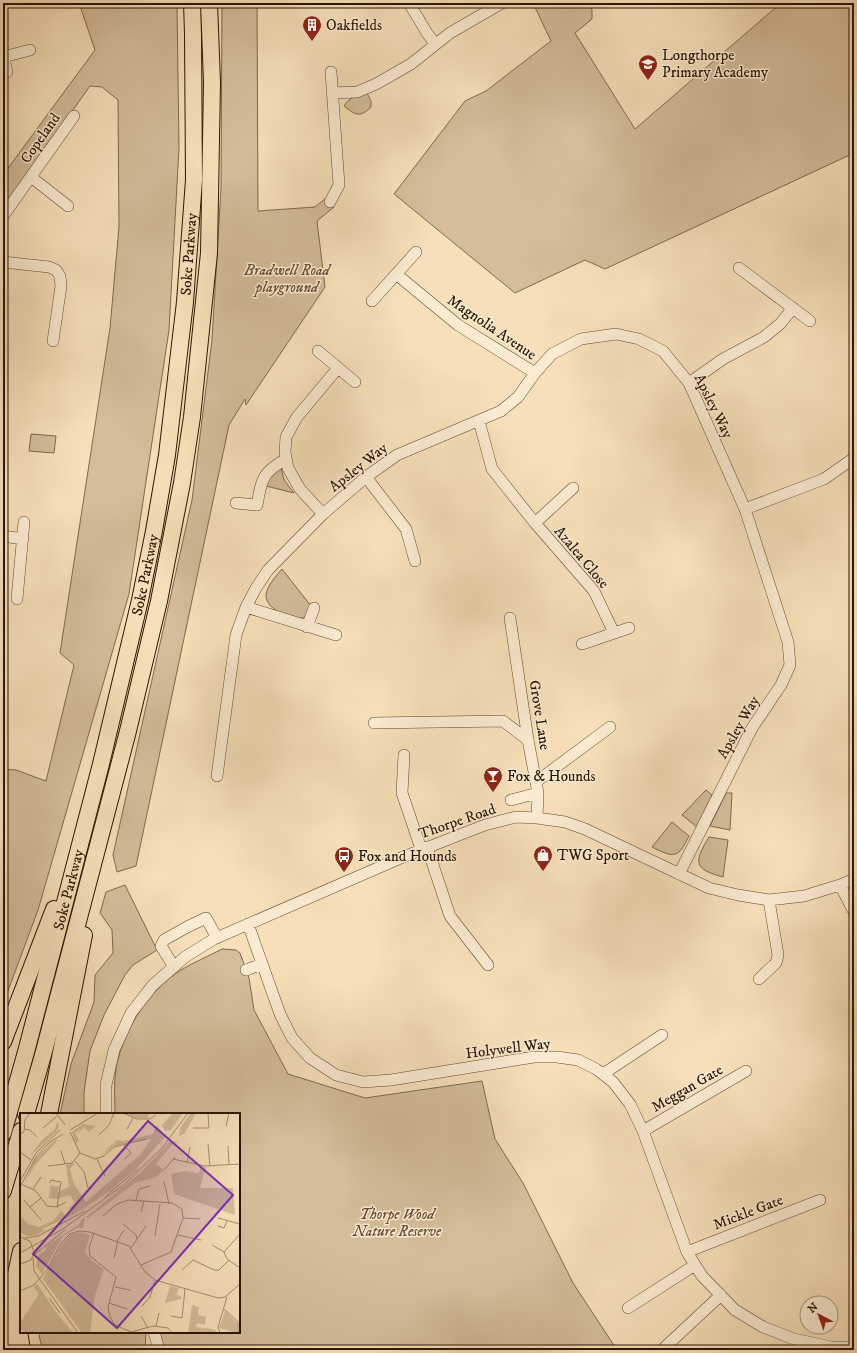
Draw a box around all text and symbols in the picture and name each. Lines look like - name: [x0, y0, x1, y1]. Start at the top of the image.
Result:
- building icon: Oakfields: [301, 14, 323, 42]
- place label: Oakfields: [326, 16, 382, 35]
- place label: Longthorpe Primary Academy: [662, 46, 769, 82]
- school or university icon: Longthorpe Primary Academy: [637, 53, 659, 81]
- street label: Copeland: [16, 109, 65, 167]
- street label: Soke Parkway: [177, 211, 202, 296]
- park label: Bradwell Road playground: [243, 261, 333, 297]
- street label: Magnolia Avenue: [443, 291, 540, 364]
- street label: Apsley Way: [690, 371, 738, 442]
- street label: Apsley Way: [325, 438, 392, 496]
- street label: Azalea Close: [550, 522, 613, 592]
- street label: Soke Parkway: [128, 532, 163, 618]
- street label: Grove Lane: [525, 679, 554, 751]
- street label: Apsley Way: [713, 692, 764, 762]
- bar icon: Fox & Hounds: [482, 765, 504, 793]
- place label: Fox & Hounds: [507, 767, 596, 786]
- street label: Thorpe Road: [416, 799, 499, 843]
- shop icon: TWG Sport: [532, 844, 554, 872]
- bus stop icon: Fox and Hounds: [333, 845, 355, 873]
- street label: Soke Parkway: [49, 846, 89, 932]
- place label: TWG Sport: [557, 846, 629, 865]
- place label: Fox and Hounds: [358, 847, 457, 866]
- street label: Holywell Way: [465, 1034, 552, 1063]
- street label: Meggan Gate: [648, 1060, 726, 1117]
- inset map: [20, 1113, 240, 1333]
- street label: Mickle Gate: [711, 1190, 786, 1234]
- park label: Thorpe Wood Nature Reserve: [352, 1205, 442, 1241]
- north arrow: [799, 1295, 839, 1335]
- text: N: [805, 1300, 821, 1316]

